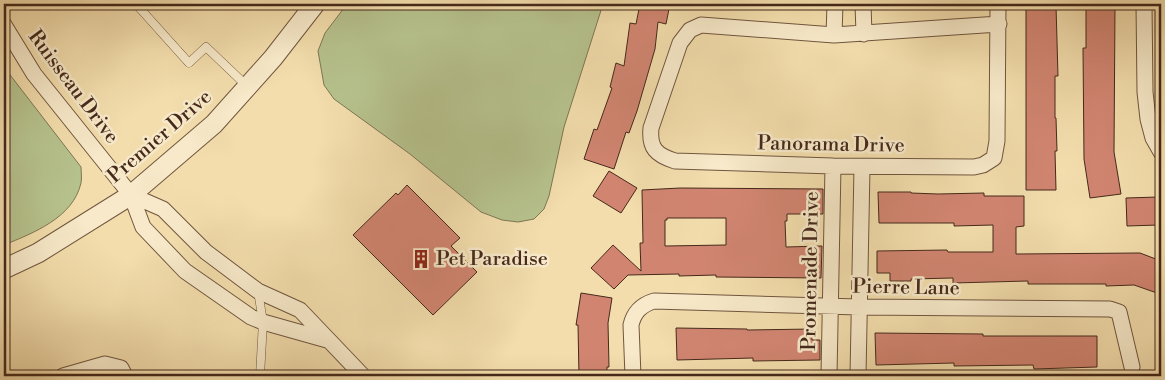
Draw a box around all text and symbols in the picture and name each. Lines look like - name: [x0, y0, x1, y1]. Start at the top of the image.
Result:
- street label: Ruisseau Drive: [22, 25, 124, 149]
- street label: Premier Drive: [103, 85, 217, 189]
- street label: Panorama Drive: [757, 131, 905, 159]
- street label: Promenade Drive: [797, 191, 825, 351]
- place label: Pet Paradise: [436, 247, 548, 272]
- building icon: Pet Paradise: [410, 248, 432, 270]
- street label: Pierre Lane: [852, 275, 960, 301]

